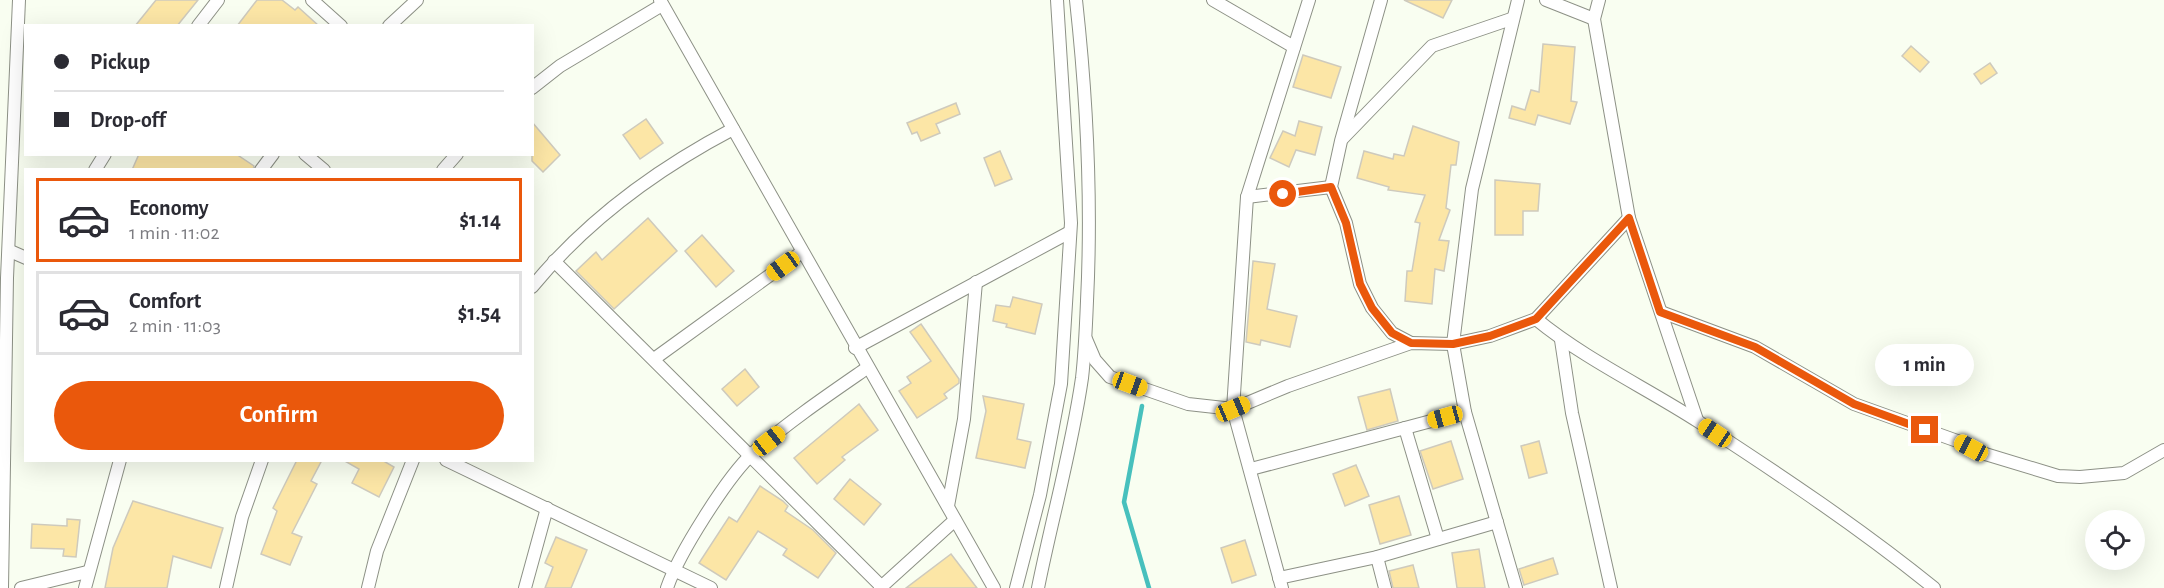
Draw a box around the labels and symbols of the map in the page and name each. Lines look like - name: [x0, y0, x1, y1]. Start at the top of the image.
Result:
- route start: [1269, 180, 1296, 207]
- car: [763, 248, 803, 284]
- callout: 1 min: [1876, 343, 1974, 385]
- car: [1110, 369, 1150, 399]
- car: [1213, 394, 1253, 424]
- car: [1425, 404, 1465, 430]
- car: [1695, 415, 1735, 451]
- route end: [1911, 416, 1938, 443]
- car: [749, 423, 789, 459]
- car: [1951, 432, 1991, 464]

